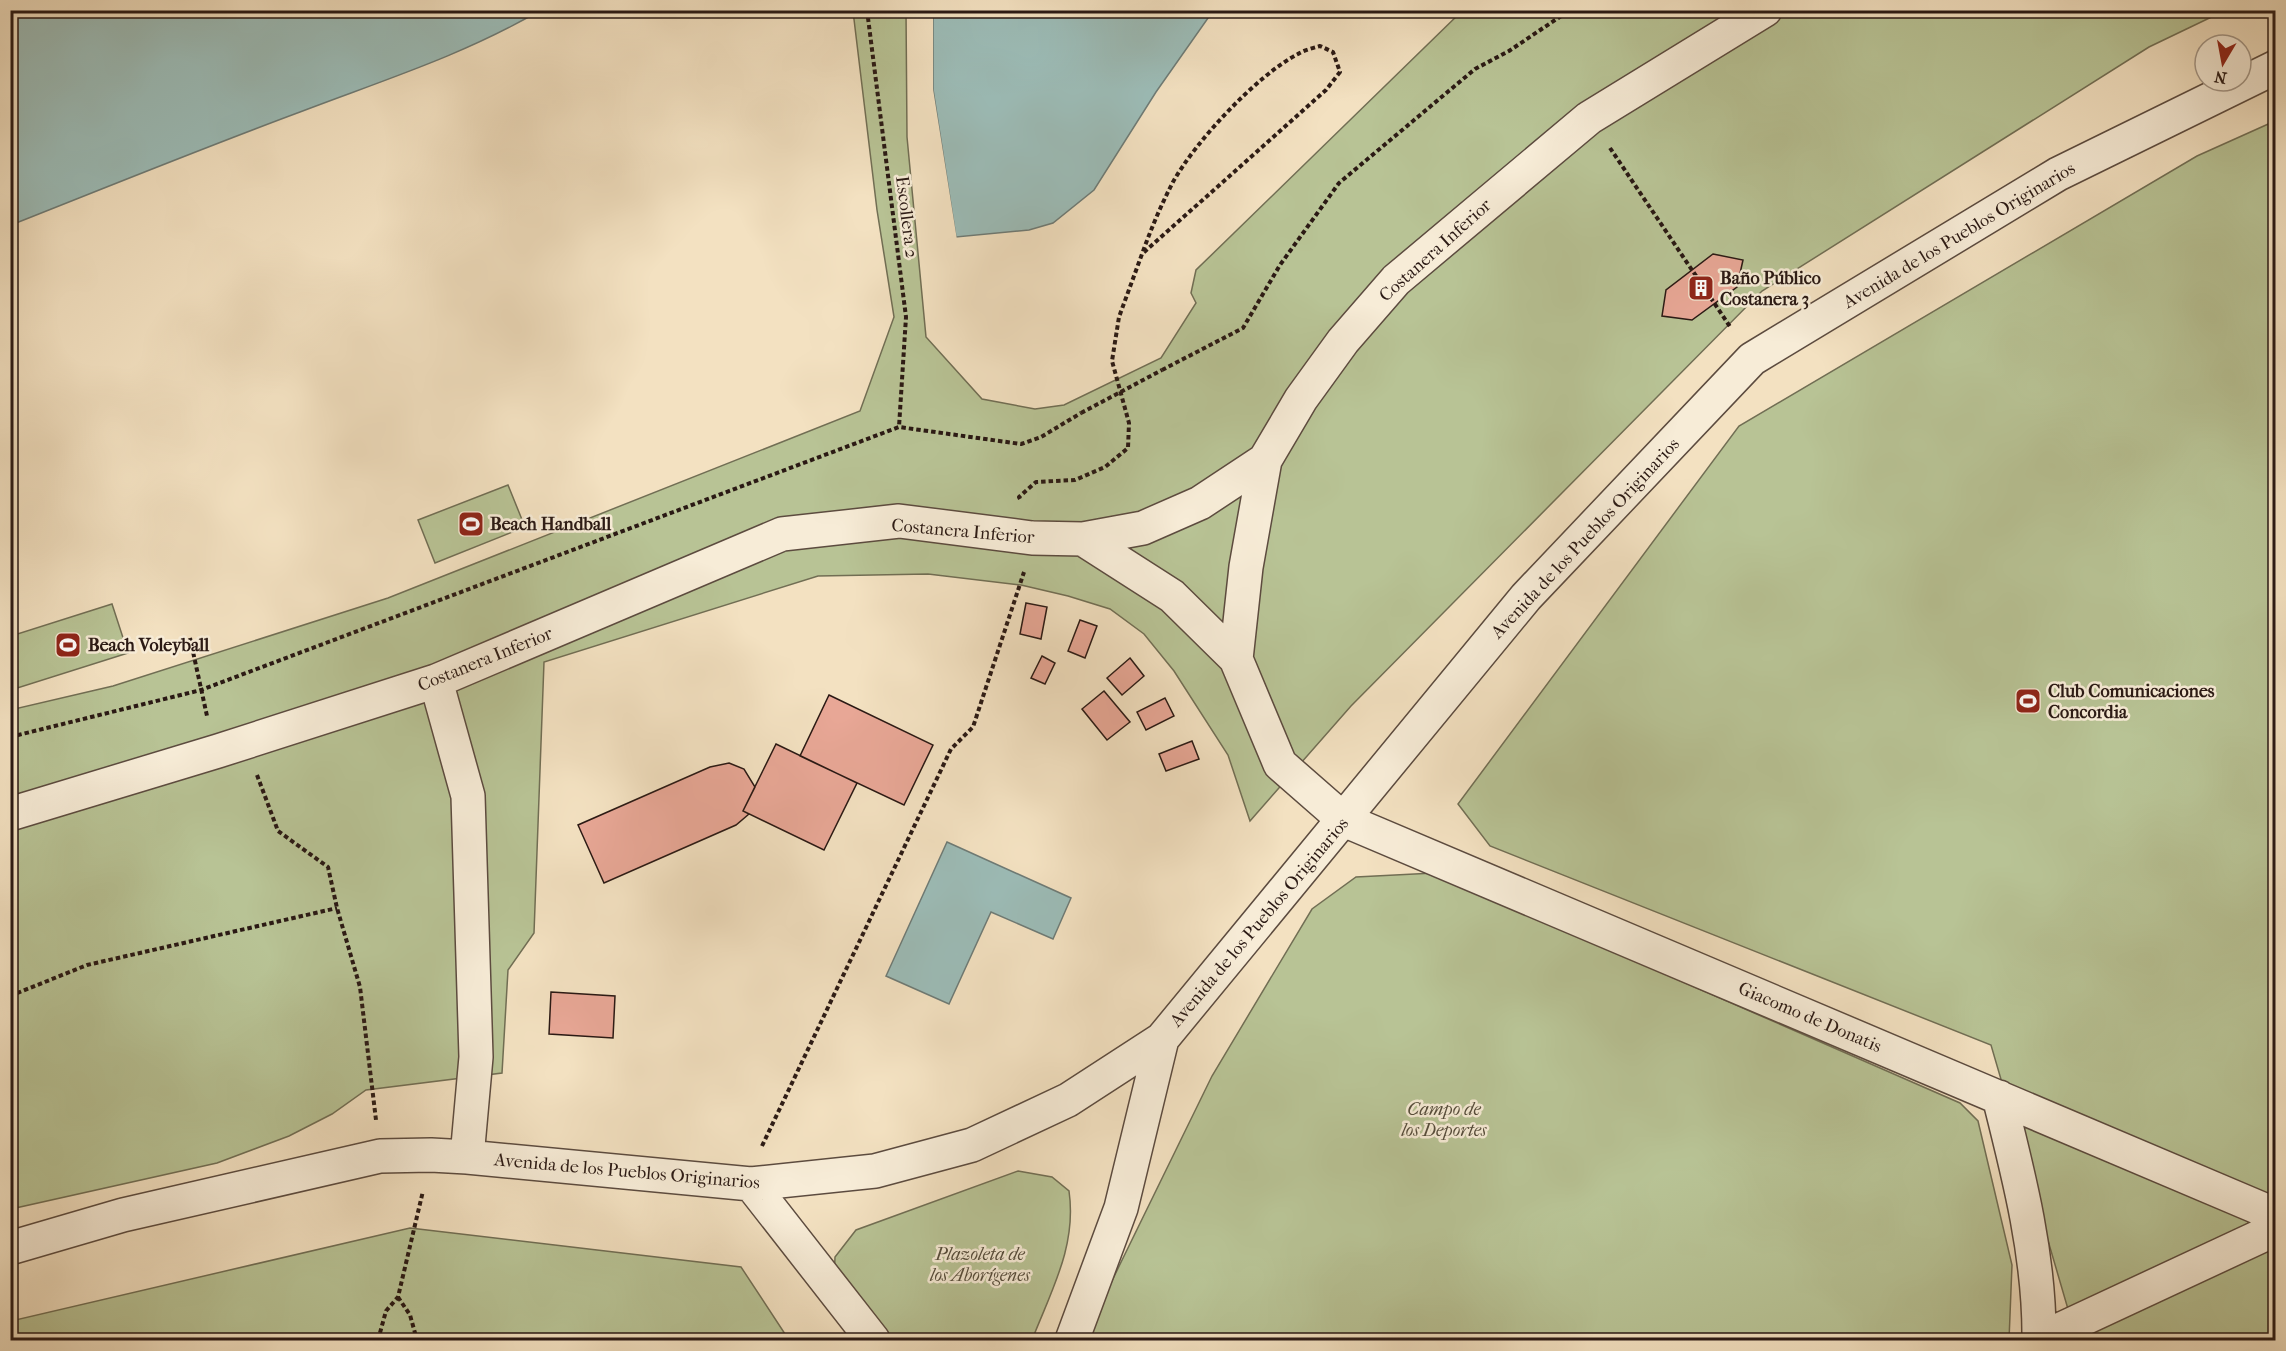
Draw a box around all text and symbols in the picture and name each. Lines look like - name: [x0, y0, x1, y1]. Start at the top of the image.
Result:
- north arrow: [2193, 33, 2253, 93]
- text: N: [2212, 67, 2228, 88]
- street label: Avenida de los Pueblos Originarios: [1839, 158, 2079, 314]
- street label: Escollera 2: [891, 175, 922, 259]
- street label: Costanera Inferior: [1375, 194, 1496, 306]
- place label: Baño Público Costanera 3: [1720, 268, 1821, 310]
- building icon: Baño Público Costanera 3: [1686, 273, 1716, 303]
- street label: Avenida de los Pueblos Originarios: [1486, 433, 1684, 644]
- sports icon: Beach Handball: [456, 509, 486, 539]
- place label: Beach Handball: [490, 514, 612, 535]
- street label: Costanera Inferior: [891, 515, 1036, 548]
- street label: Costanera Inferior: [415, 623, 556, 696]
- sports icon: Beach Voleyball: [53, 630, 83, 660]
- place label: Beach Voleyball: [88, 635, 210, 656]
- place label: Club Comunicaciones Concordia: [2048, 681, 2215, 723]
- sports icon: Club Comunicaciones Concordia: [2013, 686, 2043, 716]
- street label: Avenida de los Pueblos Originarios: [1165, 813, 1353, 1032]
- street label: Giacomo de Donatis: [1735, 978, 1885, 1057]
- park label: Campo de los Deportes: [1400, 1099, 1487, 1141]
- street label: Avenida de los Pueblos Originarios: [492, 1149, 761, 1194]
- park label: Plazoleta de los Aborígenes: [929, 1244, 1030, 1286]

